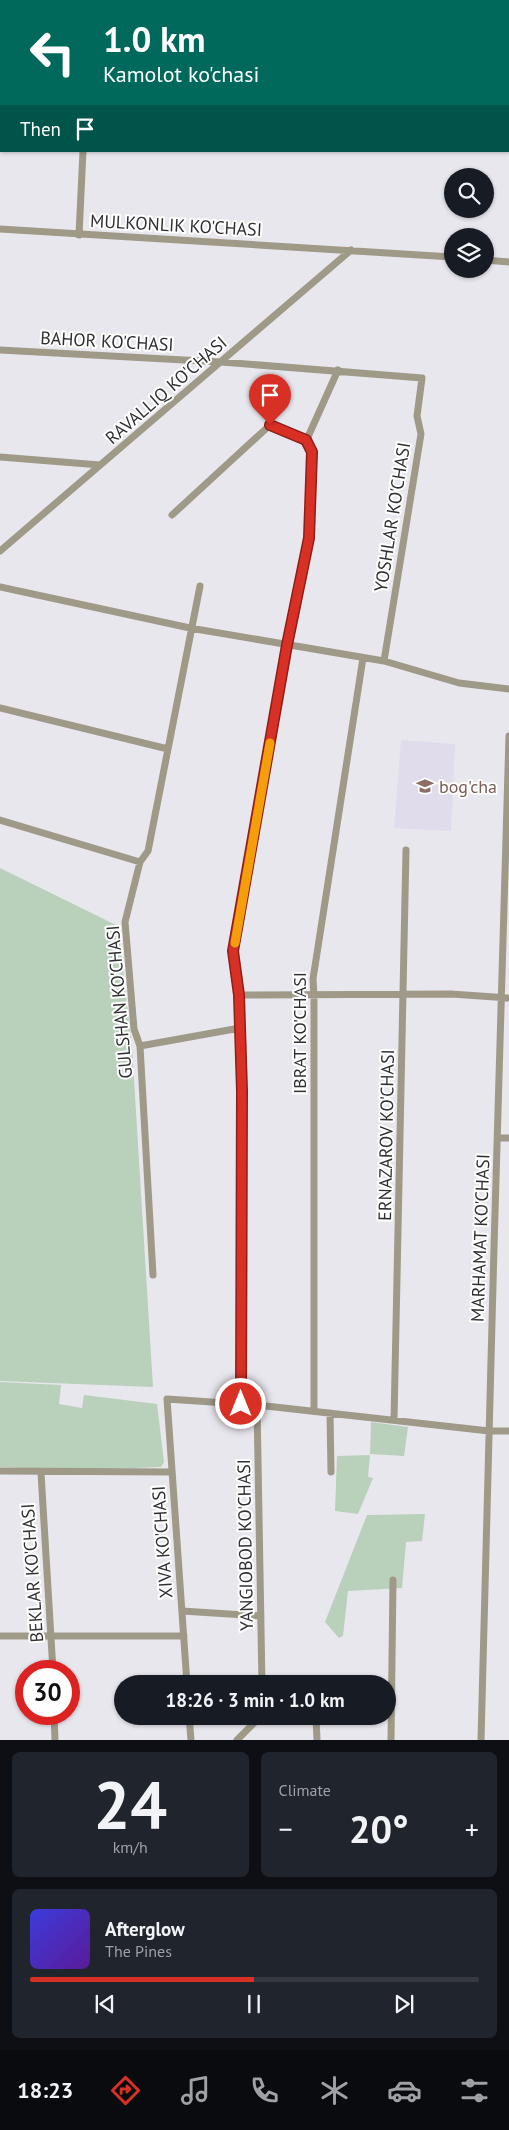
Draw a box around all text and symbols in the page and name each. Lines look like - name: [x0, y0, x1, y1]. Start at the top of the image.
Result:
- text: 1.0 km: [103, 16, 206, 62]
- icon: left: [20, 20, 85, 85]
- text: Kamolot ko'chasi: [103, 60, 259, 88]
- icon: arrive: [71, 115, 99, 143]
- text: Then: [20, 117, 61, 141]
- map controls: [444, 168, 494, 278]
- button: search: [444, 168, 494, 218]
- street label: MULKONLIK KO'CHASI: [89, 209, 263, 241]
- button: layers: [444, 228, 494, 278]
- street label: BAHOR KO'CHASI: [40, 326, 174, 356]
- street label: RAVALLIQ KO'CHASI: [101, 331, 231, 449]
- pin: [249, 374, 291, 425]
- icon: arrive: [256, 381, 284, 409]
- street label: YOSHLAR KO'CHASI: [369, 440, 415, 594]
- place label: bog'cha: [439, 775, 497, 798]
- school or university icon: bog'cha: [415, 776, 435, 796]
- street label: GULSHAN KO'CHASI: [101, 924, 137, 1080]
- street label: IBRAT KO'CHASI: [288, 972, 311, 1094]
- street label: ERNAZAROV KO'CHASI: [373, 1049, 399, 1221]
- street label: MARHAMAT KO'CHASI: [466, 1153, 494, 1323]
- position arrow: [214, 1377, 266, 1429]
- street label: YANGIOBOD KO'CHASI: [232, 1459, 258, 1631]
- street label: XIVA KO'CHASI: [147, 1485, 177, 1599]
- street label: BEKLAR KO'CHASI: [16, 1503, 48, 1643]
- speed limit sign: 30: [15, 1660, 80, 1725]
- text: 18:26 · 3 min · 1.0 km: [165, 1688, 345, 1712]
- text: 24: [93, 1762, 167, 1846]
- text: Climate: [279, 1780, 331, 1800]
- text: 20°: [349, 1804, 409, 1853]
- text: −: [279, 1810, 293, 1847]
- text: +: [465, 1810, 479, 1847]
- text: km/h: [113, 1837, 148, 1857]
- text: Afterglow: [105, 1917, 185, 1941]
- text: The Pines: [105, 1941, 172, 1961]
- icon: previous: [91, 1990, 119, 2018]
- icon: pause: [240, 1990, 268, 2018]
- icon: next: [390, 1990, 418, 2018]
- icon: directions: [108, 2073, 143, 2108]
- icon: music: [178, 2073, 213, 2108]
- icon: phone: [247, 2073, 282, 2108]
- icon: climate: [317, 2073, 352, 2108]
- icon: car: [387, 2073, 422, 2108]
- icon: filters: [457, 2073, 492, 2108]
- text: 18:23: [17, 2076, 73, 2104]

